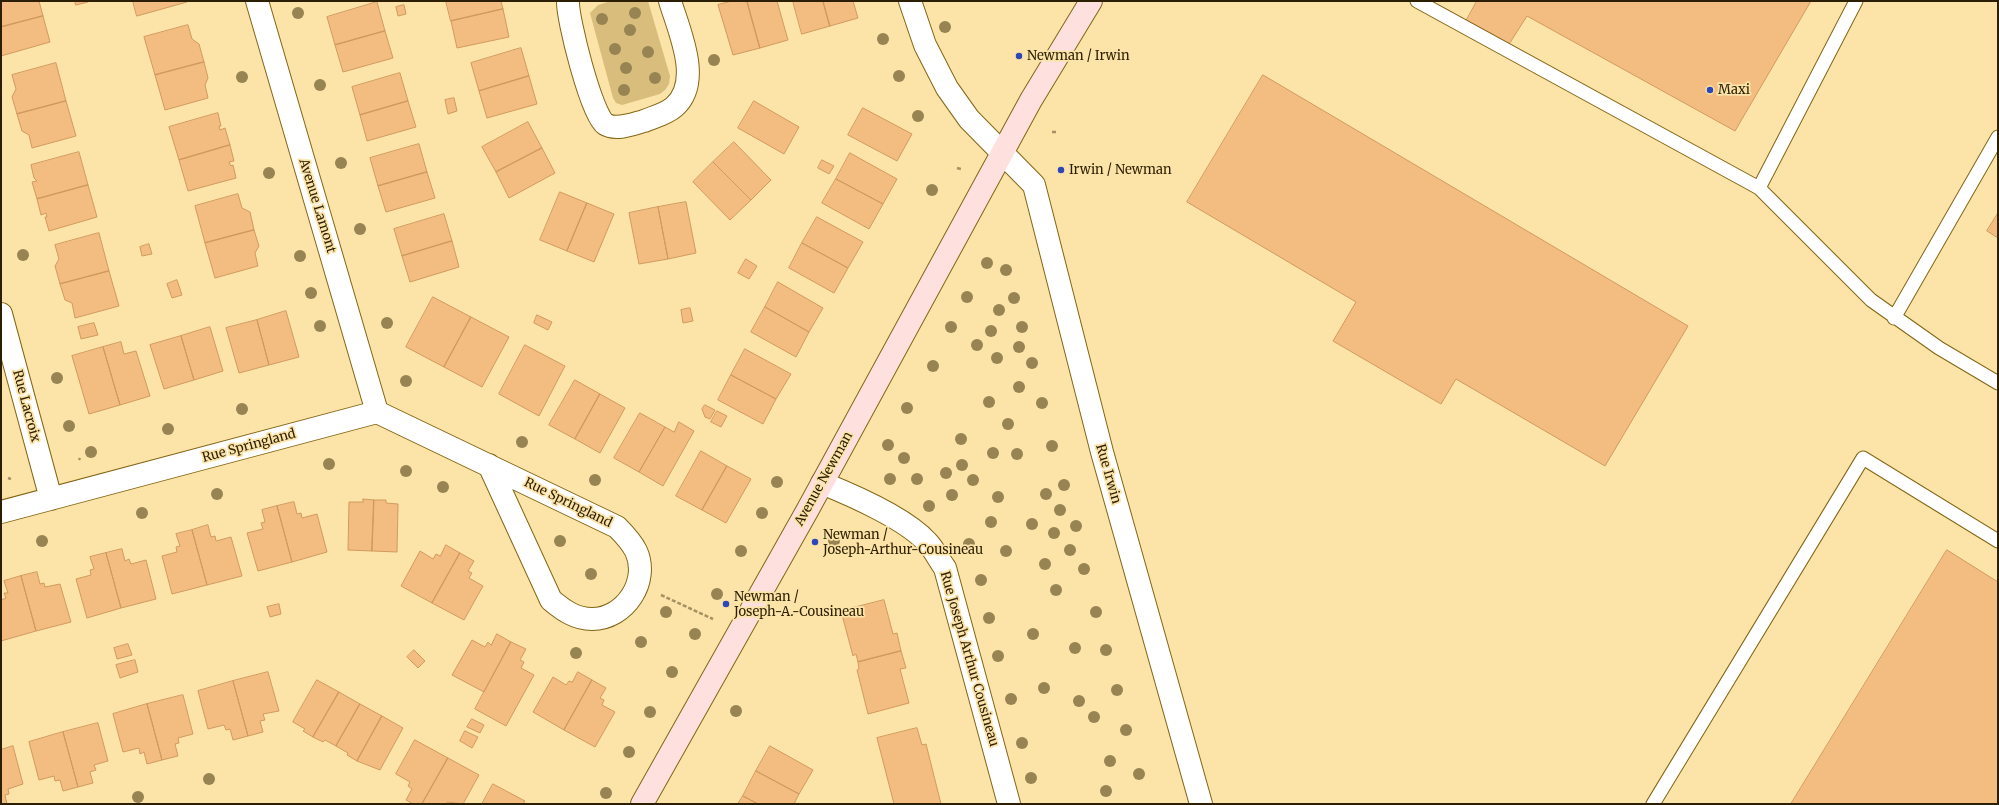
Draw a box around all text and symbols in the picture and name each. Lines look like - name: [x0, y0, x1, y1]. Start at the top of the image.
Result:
- place label: Newman / Irwin: [1027, 48, 1130, 64]
- marker: Newman / Irwin: [1014, 51, 1024, 61]
- place label: Maxi: [1718, 82, 1750, 98]
- marker: Maxi: [1705, 85, 1715, 95]
- street label: Avenue Lamont: [295, 157, 339, 255]
- place label: Irwin / Newman: [1069, 162, 1172, 178]
- marker: Irwin / Newman: [1056, 165, 1066, 175]
- street label: Rue Lacroix: [9, 368, 43, 444]
- street label: Rue Springland: [201, 426, 297, 466]
- street label: Avenue Newman: [792, 429, 856, 529]
- street label: Rue Irwin: [1092, 442, 1124, 506]
- street label: Rue Springland: [521, 475, 615, 531]
- place label: Newman / Joseph-Arthur-Cousineau: [823, 527, 983, 558]
- marker: Newman / Joseph-Arthur-Cousineau: [810, 537, 820, 547]
- street label: Rue Joseph Arthur Cousineau: [936, 570, 1002, 748]
- place label: Newman / Joseph-A.-Cousineau: [734, 589, 864, 620]
- marker: Newman / Joseph-A.-Cousineau: [721, 599, 731, 609]

